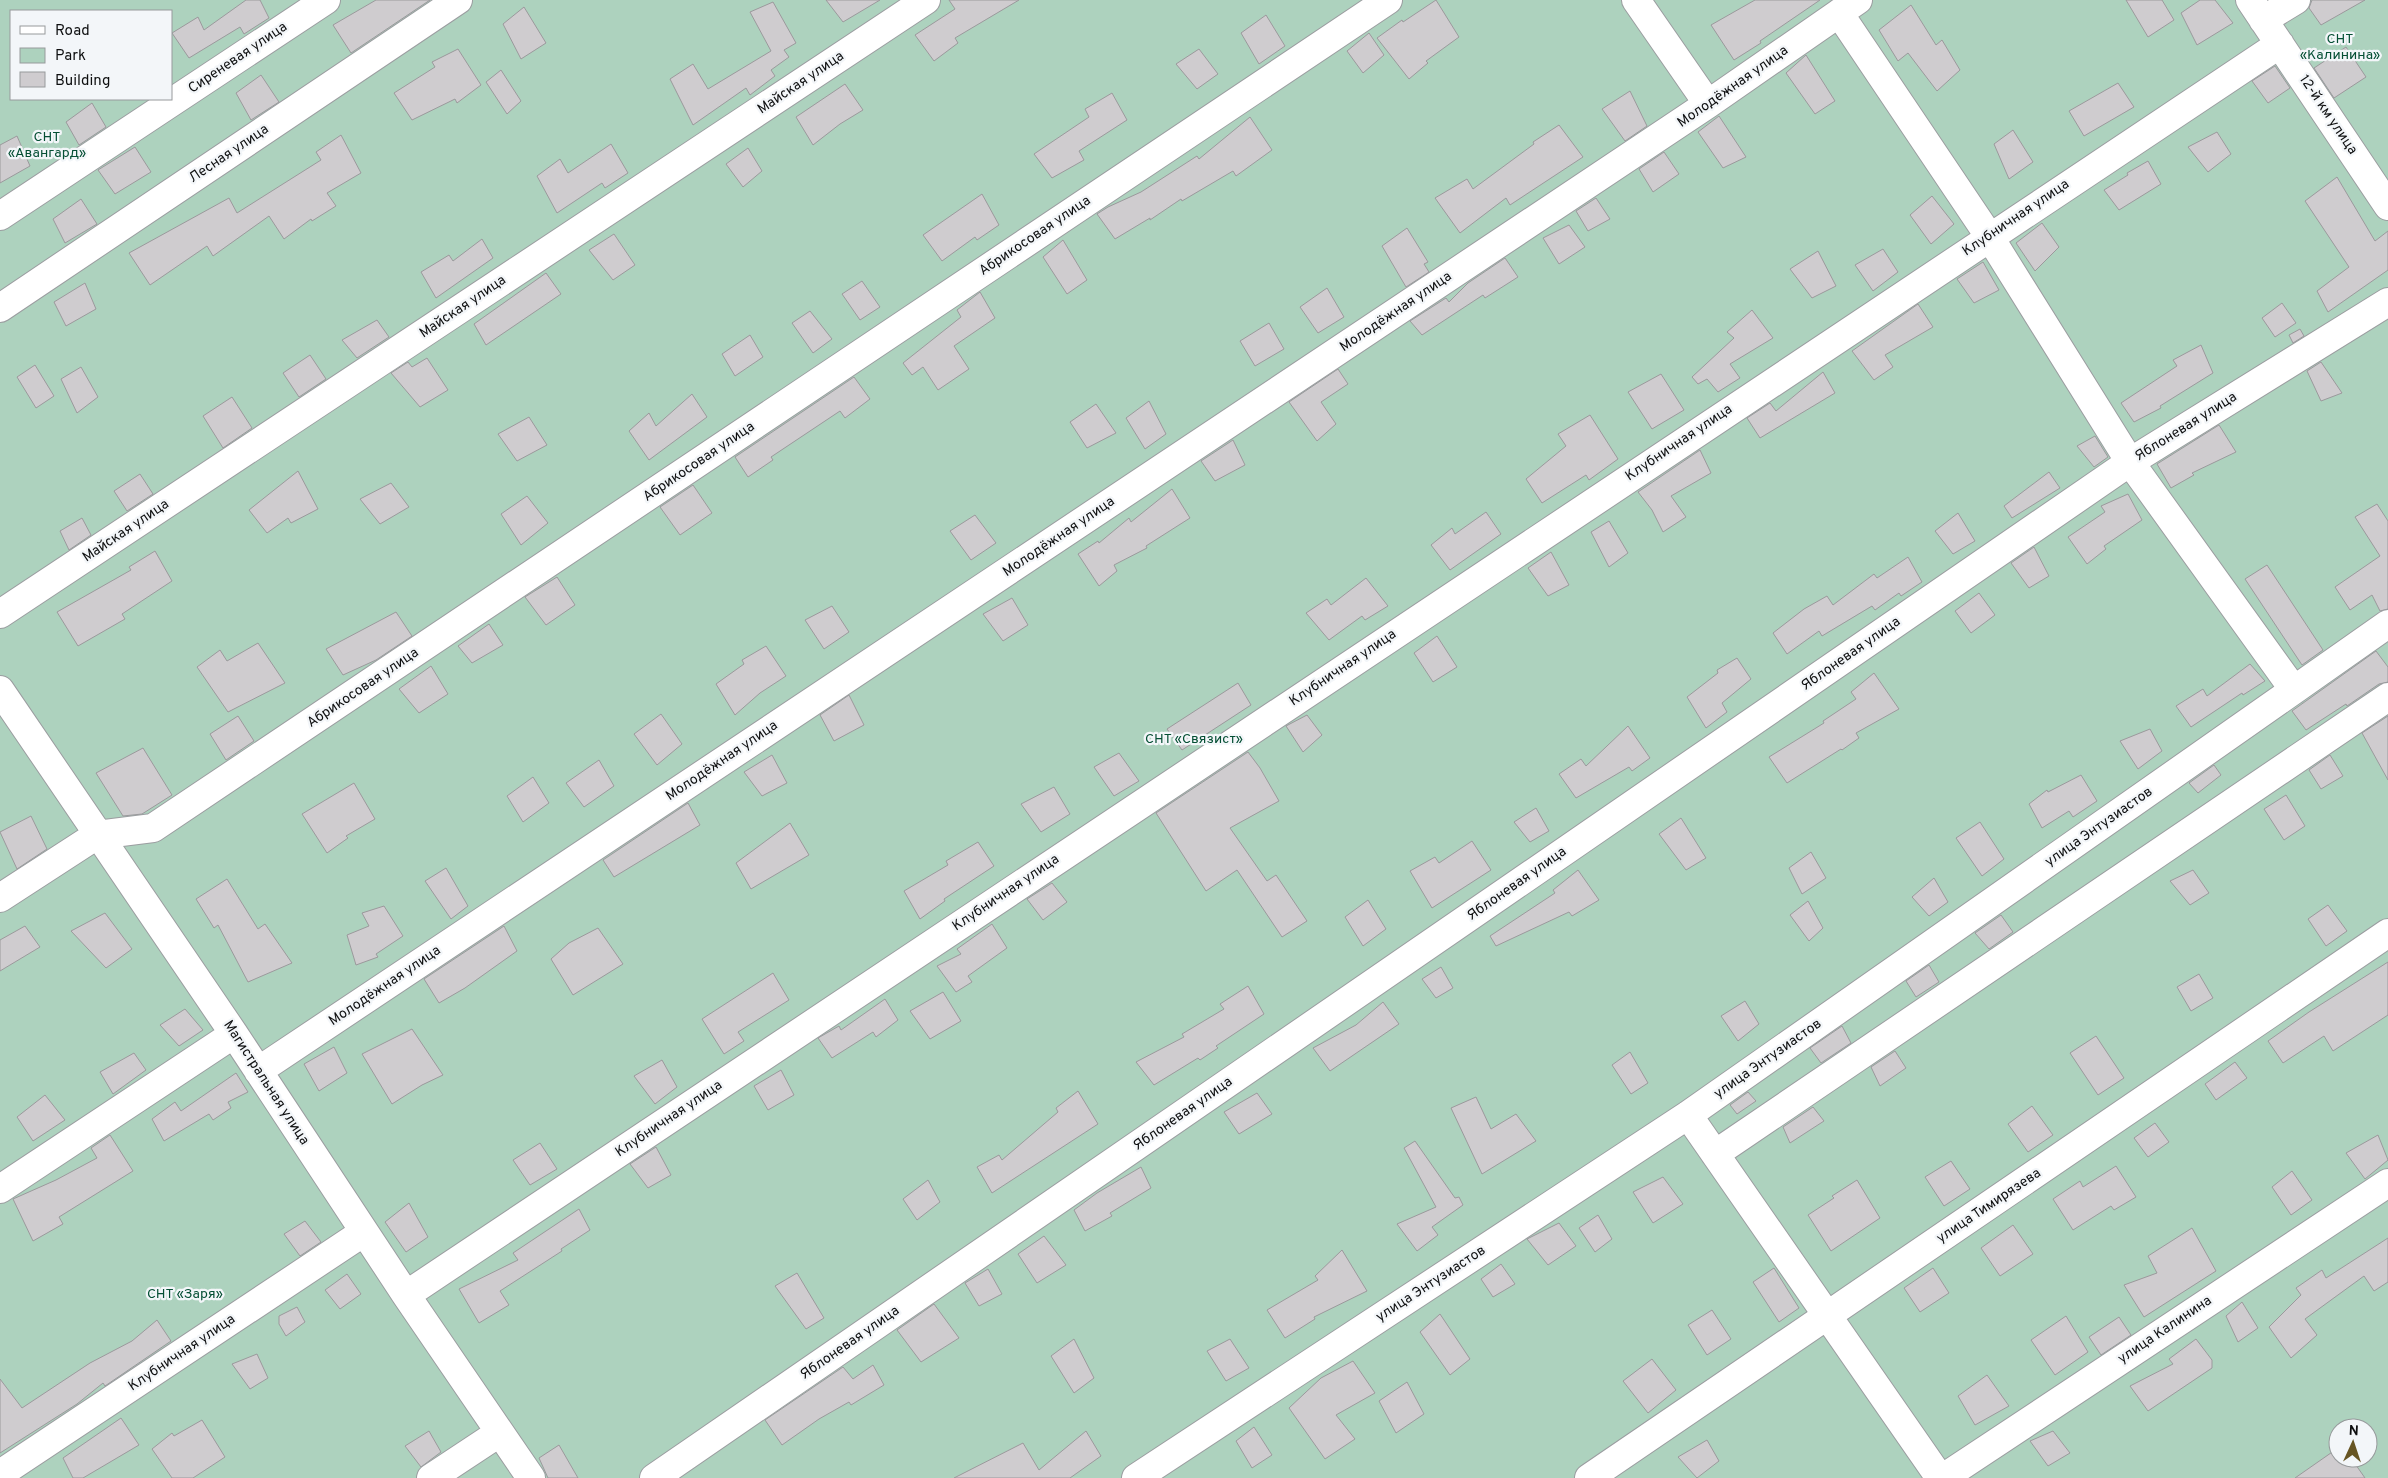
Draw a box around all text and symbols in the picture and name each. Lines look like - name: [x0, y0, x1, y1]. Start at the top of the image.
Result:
- legend: [10, 10, 172, 100]
- street label: Сиреневая улица: [185, 19, 291, 97]
- text: Road: [55, 22, 90, 41]
- park label: СНТ «Калинина»: [2300, 31, 2380, 64]
- street label: Молодёжная улица: [1674, 42, 1792, 132]
- text: Park: [55, 47, 86, 66]
- street label: Майская улица: [755, 48, 847, 118]
- text: Building: [55, 72, 110, 91]
- street label: 12-й км улица: [2295, 72, 2361, 158]
- street label: Лесная улица: [186, 121, 272, 187]
- park label: СНТ «Авангард»: [8, 129, 86, 162]
- street label: Клубничная улица: [1959, 176, 2073, 260]
- street label: Абрикосовая улица: [976, 192, 1094, 280]
- street label: Молодёжная улица: [1337, 268, 1455, 356]
- street label: Майская улица: [417, 272, 509, 342]
- street label: Яблоневая улица: [2132, 389, 2240, 465]
- street label: Клубничная улица: [1622, 401, 1736, 485]
- street label: Абрикосовая улица: [640, 418, 758, 506]
- street label: Молодёжная улица: [1000, 493, 1118, 581]
- street label: Майская улица: [80, 496, 172, 566]
- street label: Яблоневая улица: [1798, 613, 1904, 695]
- street label: Клубничная улица: [1286, 626, 1400, 710]
- street label: Абрикосовая улица: [304, 644, 422, 732]
- street label: Молодёжная улица: [663, 717, 781, 805]
- park label: СНТ «Связист»: [1145, 731, 1243, 748]
- street label: улица Энтузиастов: [2042, 783, 2156, 871]
- street label: Яблоневая улица: [1464, 843, 1570, 925]
- street label: Клубничная улица: [949, 851, 1063, 935]
- street label: Молодёжная улица: [326, 942, 444, 1030]
- street label: улица Энтузиастов: [1711, 1015, 1825, 1103]
- street label: Магистральная улица: [219, 1018, 313, 1148]
- street label: Яблоневая улица: [1130, 1073, 1236, 1155]
- street label: Клубничная улица: [612, 1077, 726, 1161]
- street label: улица Тимирязева: [1934, 1165, 2044, 1247]
- street label: улица Энтузиастов: [1373, 1242, 1489, 1326]
- park label: СНТ «Заря»: [147, 1286, 223, 1303]
- street label: улица Калинина: [2115, 1292, 2215, 1368]
- street label: Яблоневая улица: [797, 1302, 903, 1384]
- street label: Клубничная улица: [125, 1311, 239, 1395]
- north arrow: [2328, 1418, 2378, 1468]
- text: N: [2348, 1423, 2359, 1440]

